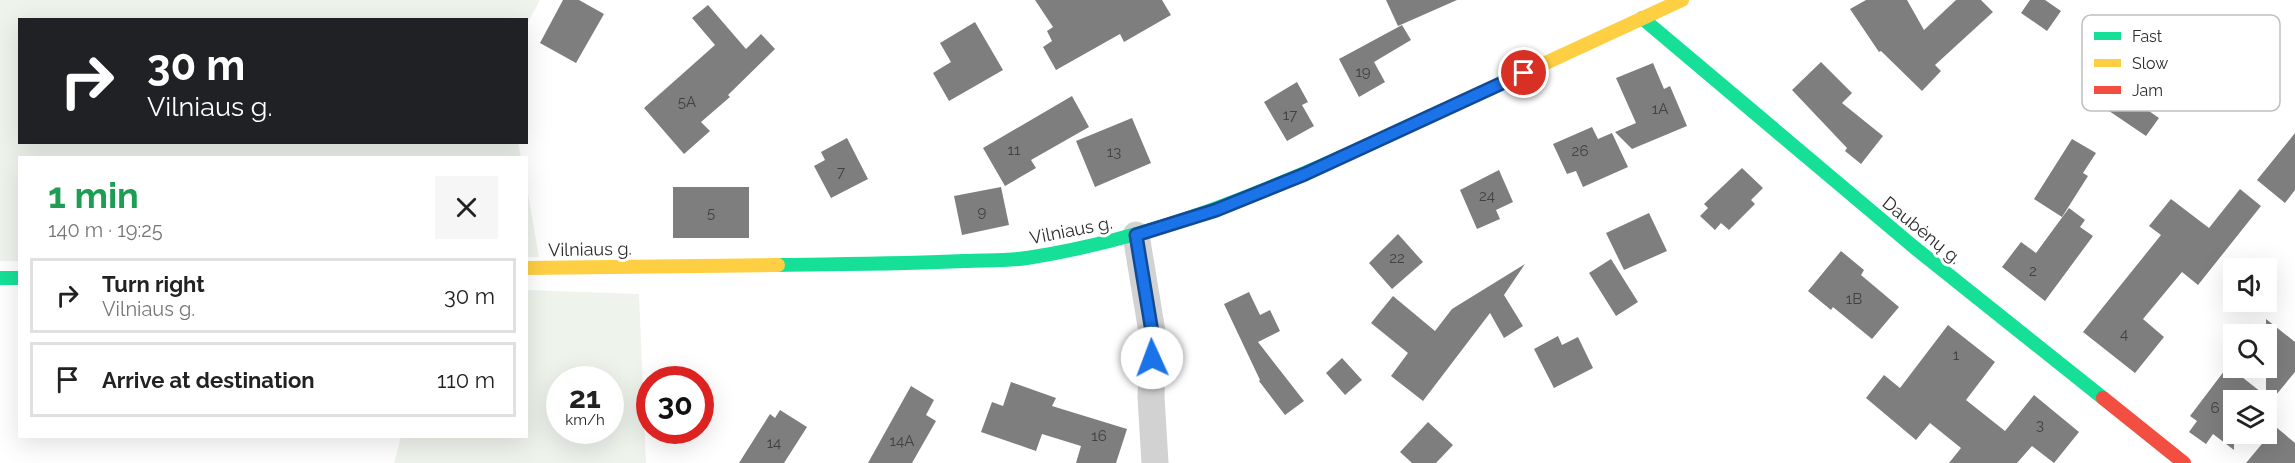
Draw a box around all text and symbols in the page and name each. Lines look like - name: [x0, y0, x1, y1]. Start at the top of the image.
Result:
- legend: [2082, 15, 2280, 111]
- text: Fast: [2132, 27, 2163, 46]
- text: 30 m: [147, 41, 245, 90]
- icon: right: [48, 42, 126, 120]
- pin: [1498, 47, 1549, 98]
- text: Slow: [2132, 54, 2168, 73]
- icon: arrive: [1507, 56, 1540, 89]
- house number: 19: [1355, 63, 1371, 81]
- text: Jam: [2132, 81, 2163, 100]
- text: Vilniaus g.: [147, 91, 273, 122]
- house number: 5A: [678, 93, 696, 111]
- house number: 1A: [1652, 100, 1668, 118]
- house number: 17: [1283, 106, 1297, 124]
- house number: 11: [1008, 141, 1021, 159]
- house number: 26: [1572, 142, 1588, 160]
- house number: 13: [1107, 143, 1121, 161]
- house number: 7: [837, 163, 845, 181]
- text: 1 min: [48, 174, 139, 216]
- button: close: [435, 176, 498, 239]
- house number: 24: [1479, 187, 1495, 205]
- street label: Daubėnų g.: [1878, 192, 1966, 268]
- house number: 9: [978, 203, 987, 221]
- house number: 5: [707, 204, 715, 222]
- street label: Vilniaus g.: [1028, 212, 1114, 248]
- text: 140 m · 19:25: [48, 218, 163, 242]
- street label: Vilniaus g.: [548, 238, 632, 260]
- house number: 22: [1389, 249, 1405, 267]
- map controls: [2223, 258, 2277, 444]
- button: sound: [2223, 258, 2277, 312]
- house number: 2: [2029, 262, 2037, 280]
- text: Turn right: [102, 271, 205, 297]
- icon: right: [51, 279, 84, 312]
- text: 30 m: [444, 283, 495, 309]
- house number: 1B: [1846, 290, 1862, 308]
- text: Vilniaus g.: [102, 297, 195, 321]
- button: search: [2223, 324, 2277, 378]
- house number: 4: [2120, 325, 2128, 343]
- position arrow: [1120, 326, 1184, 390]
- house number: 1: [1953, 346, 1960, 364]
- icon: arrive: [51, 363, 84, 396]
- speed limit sign: 30: [636, 366, 714, 444]
- text: Arrive at destination: [102, 367, 315, 393]
- text: 110 m: [437, 367, 495, 393]
- text: 21: [569, 380, 601, 415]
- button: layers: [2223, 390, 2277, 444]
- house number: 6: [2210, 399, 2220, 417]
- text: km/h: [565, 411, 605, 429]
- house number: 3: [2036, 416, 2044, 434]
- house number: 16: [1091, 427, 1107, 445]
- house number: 14A: [890, 432, 914, 450]
- house number: 14: [767, 434, 781, 452]

